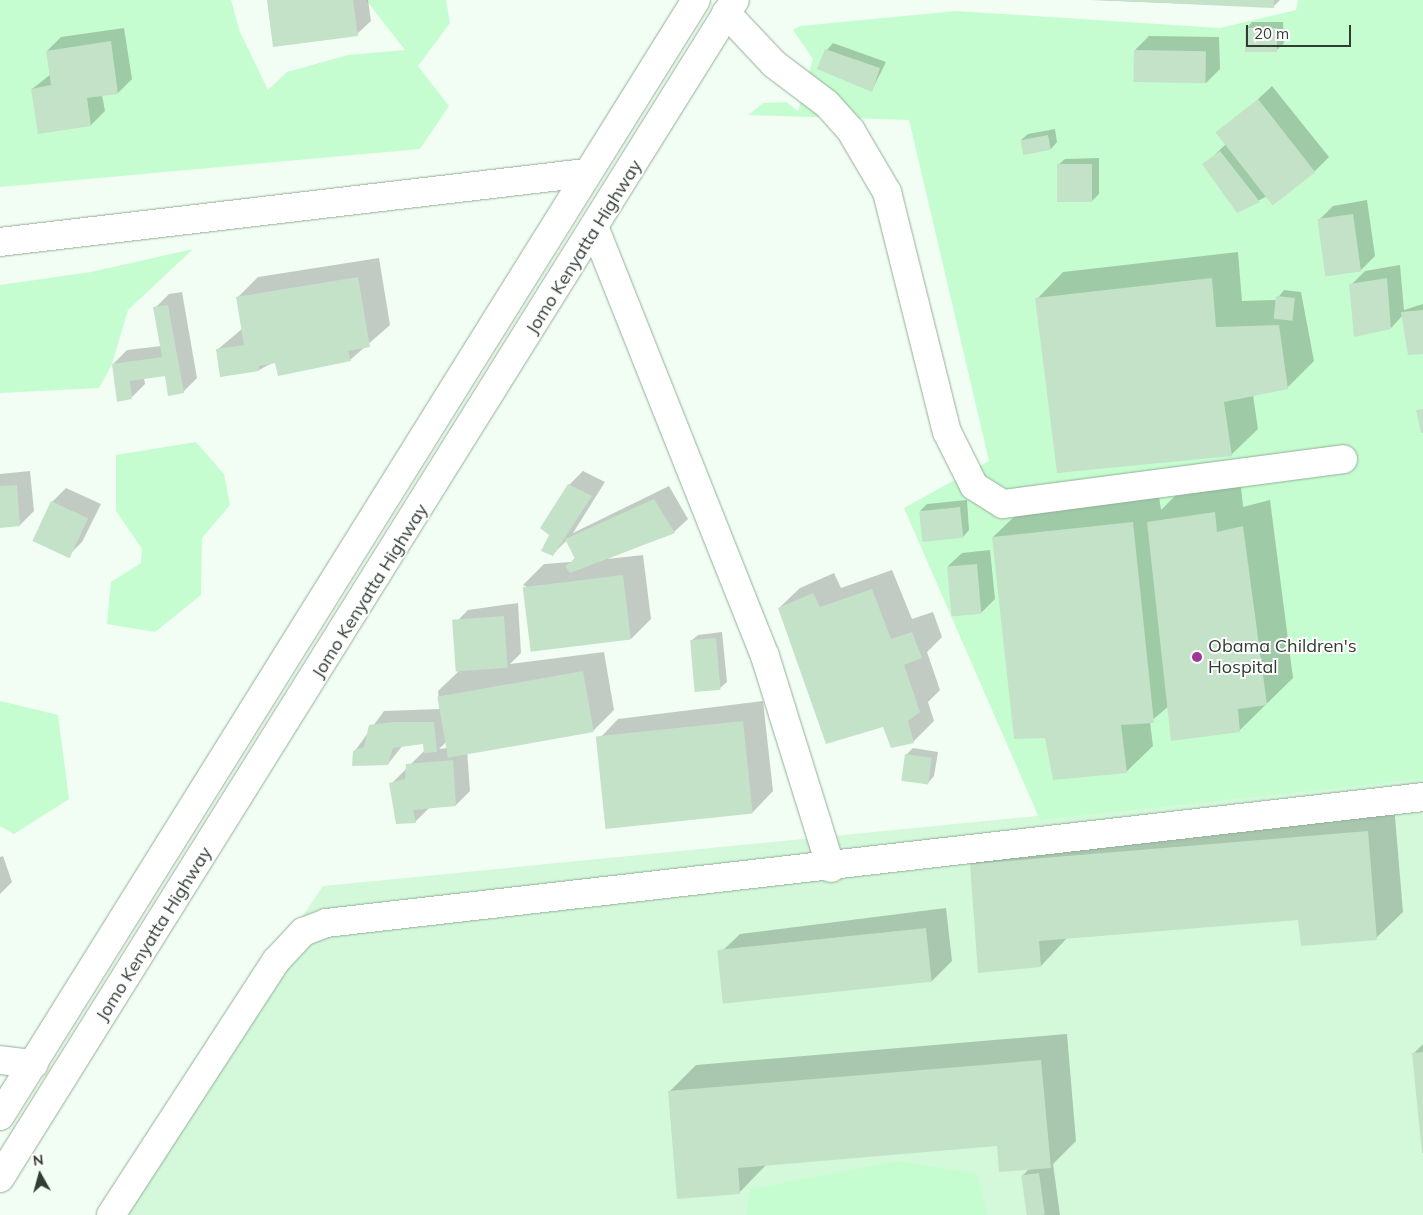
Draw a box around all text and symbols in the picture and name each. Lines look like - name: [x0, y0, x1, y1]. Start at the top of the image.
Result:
- scale bar: [1248, 15, 1353, 47]
- text: 20 m: [1254, 24, 1289, 43]
- street label: Jomo Kenyatta Highway: [521, 156, 647, 338]
- street label: Jomo Kenyatta Highway: [307, 500, 433, 682]
- place label: Obama Children's Hospital: [1208, 636, 1357, 679]
- marker: Obama Children's Hospital: [1190, 650, 1204, 664]
- street label: Jomo Kenyatta Highway: [91, 843, 217, 1025]
- north arrow: [15, 1150, 65, 1200]
- text: N: [32, 1151, 45, 1170]

